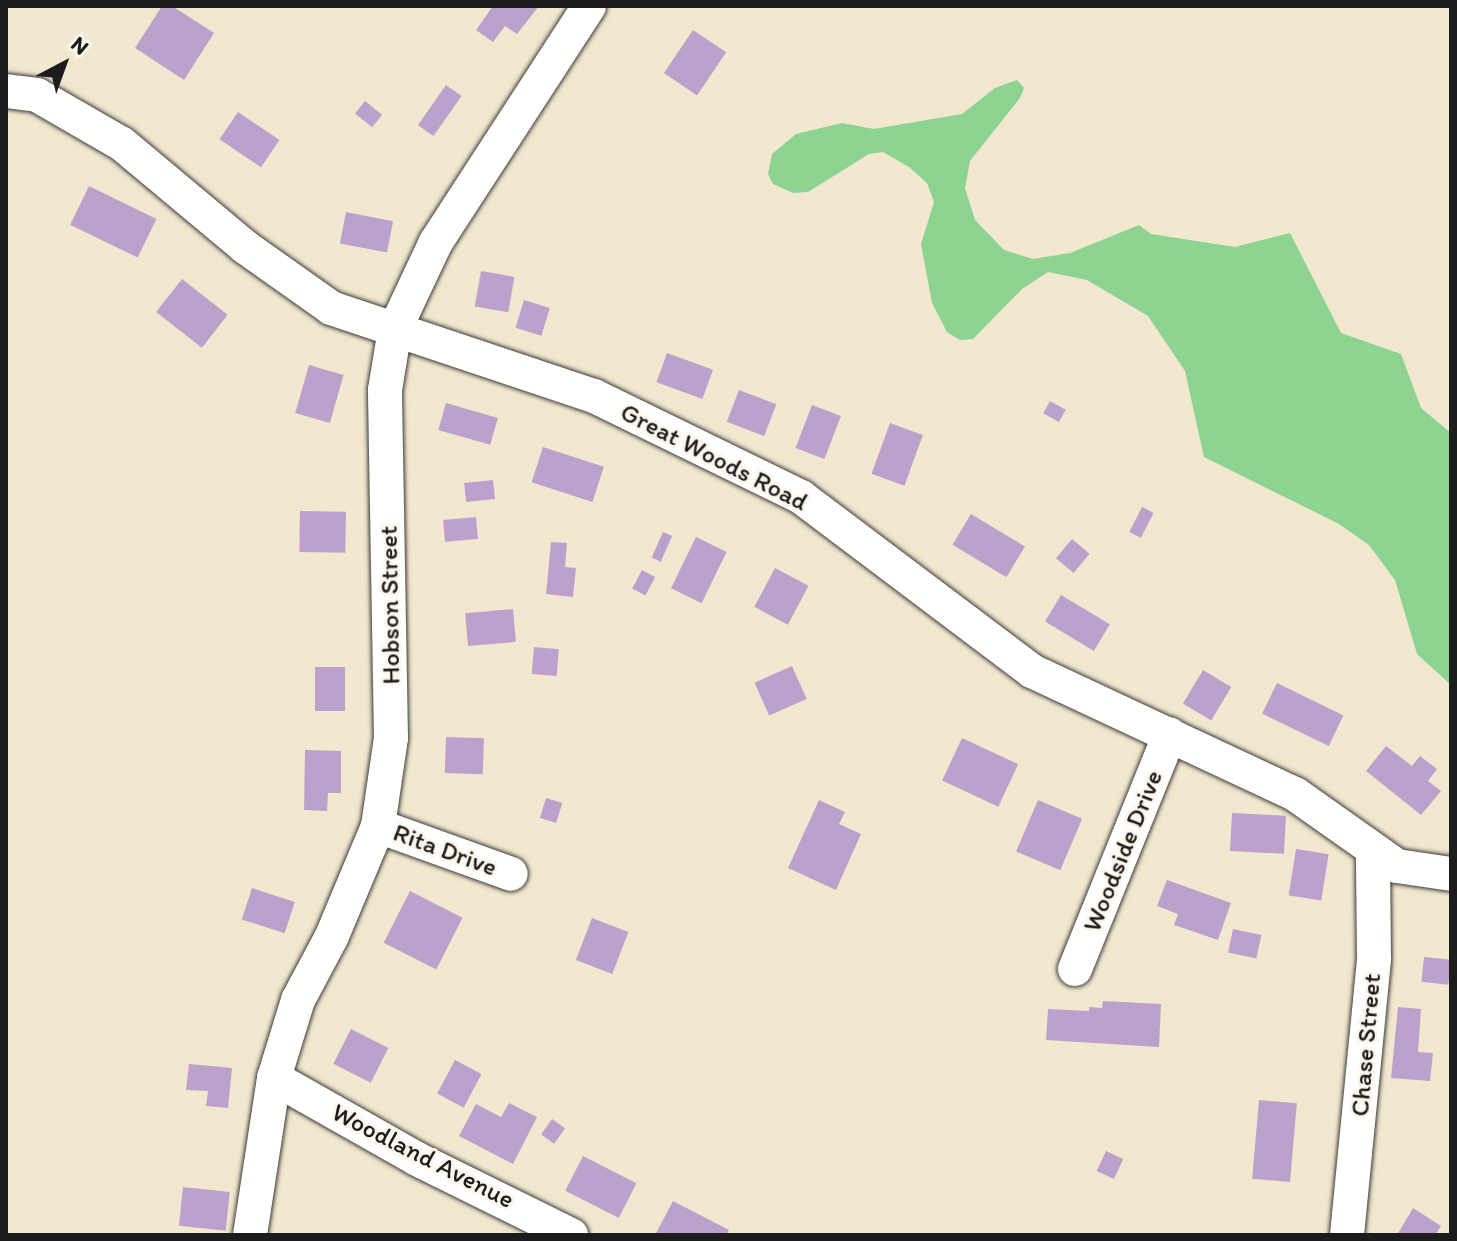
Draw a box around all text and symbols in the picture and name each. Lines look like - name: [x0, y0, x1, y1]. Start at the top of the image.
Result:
- north arrow: [24, 24, 104, 104]
- text: N: [66, 30, 95, 61]
- street label: Great Woods Road: [616, 397, 812, 517]
- street label: Hobson Street: [373, 525, 407, 685]
- street label: Woodside Drive: [1076, 766, 1170, 936]
- street label: Rita Drive: [388, 817, 502, 883]
- street label: Chase Street: [1344, 973, 1388, 1117]
- street label: Woodland Avenue: [327, 1097, 519, 1215]

